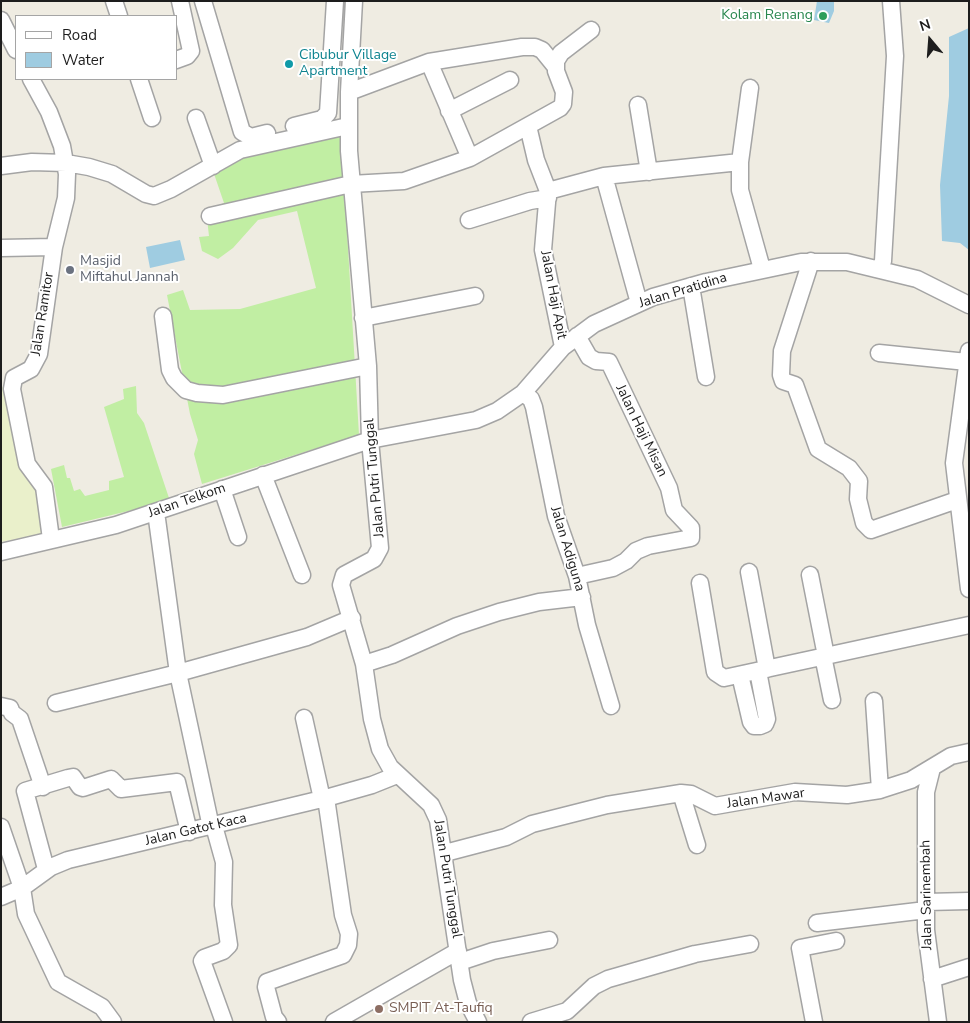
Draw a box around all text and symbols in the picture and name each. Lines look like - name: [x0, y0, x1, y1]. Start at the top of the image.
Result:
- place label: Kolam Renang: [721, 8, 813, 24]
- marker: Kolam Renang: [817, 10, 829, 22]
- legend: [15, 15, 178, 80]
- north arrow: [905, 15, 955, 65]
- text: N: [917, 15, 933, 36]
- text: Road: [62, 25, 97, 45]
- place label: Cibubur Village Apartment: [299, 48, 397, 80]
- text: Water: [62, 50, 104, 70]
- marker: Cibubur Village Apartment: [283, 58, 295, 70]
- street label: Jalan Haji Apit: [536, 249, 570, 341]
- place label: Masjid Miftahul Jannah: [80, 254, 179, 286]
- marker: Masjid Miftahul Jannah: [64, 264, 76, 276]
- street label: Jalan Pratidina: [637, 270, 729, 312]
- street label: Jalan Ramitor: [28, 271, 58, 357]
- street label: Jalan Haji Misan: [611, 382, 671, 480]
- street label: Jalan Putri Tunggal: [361, 418, 389, 538]
- street label: Jalan Telkom: [146, 480, 228, 522]
- street label: Jalan Adiguna: [546, 504, 588, 594]
- street label: Jalan Mawar: [726, 785, 806, 813]
- street label: Jalan Gatot Kaca: [144, 810, 248, 850]
- street label: Jalan Putri Tunggal: [429, 819, 465, 939]
- street label: Jalan Sarinembah: [918, 840, 936, 950]
- place label: SMPIT At-Taufiq: [389, 1001, 493, 1017]
- marker: SMPIT At-Taufiq: [373, 1003, 385, 1015]

